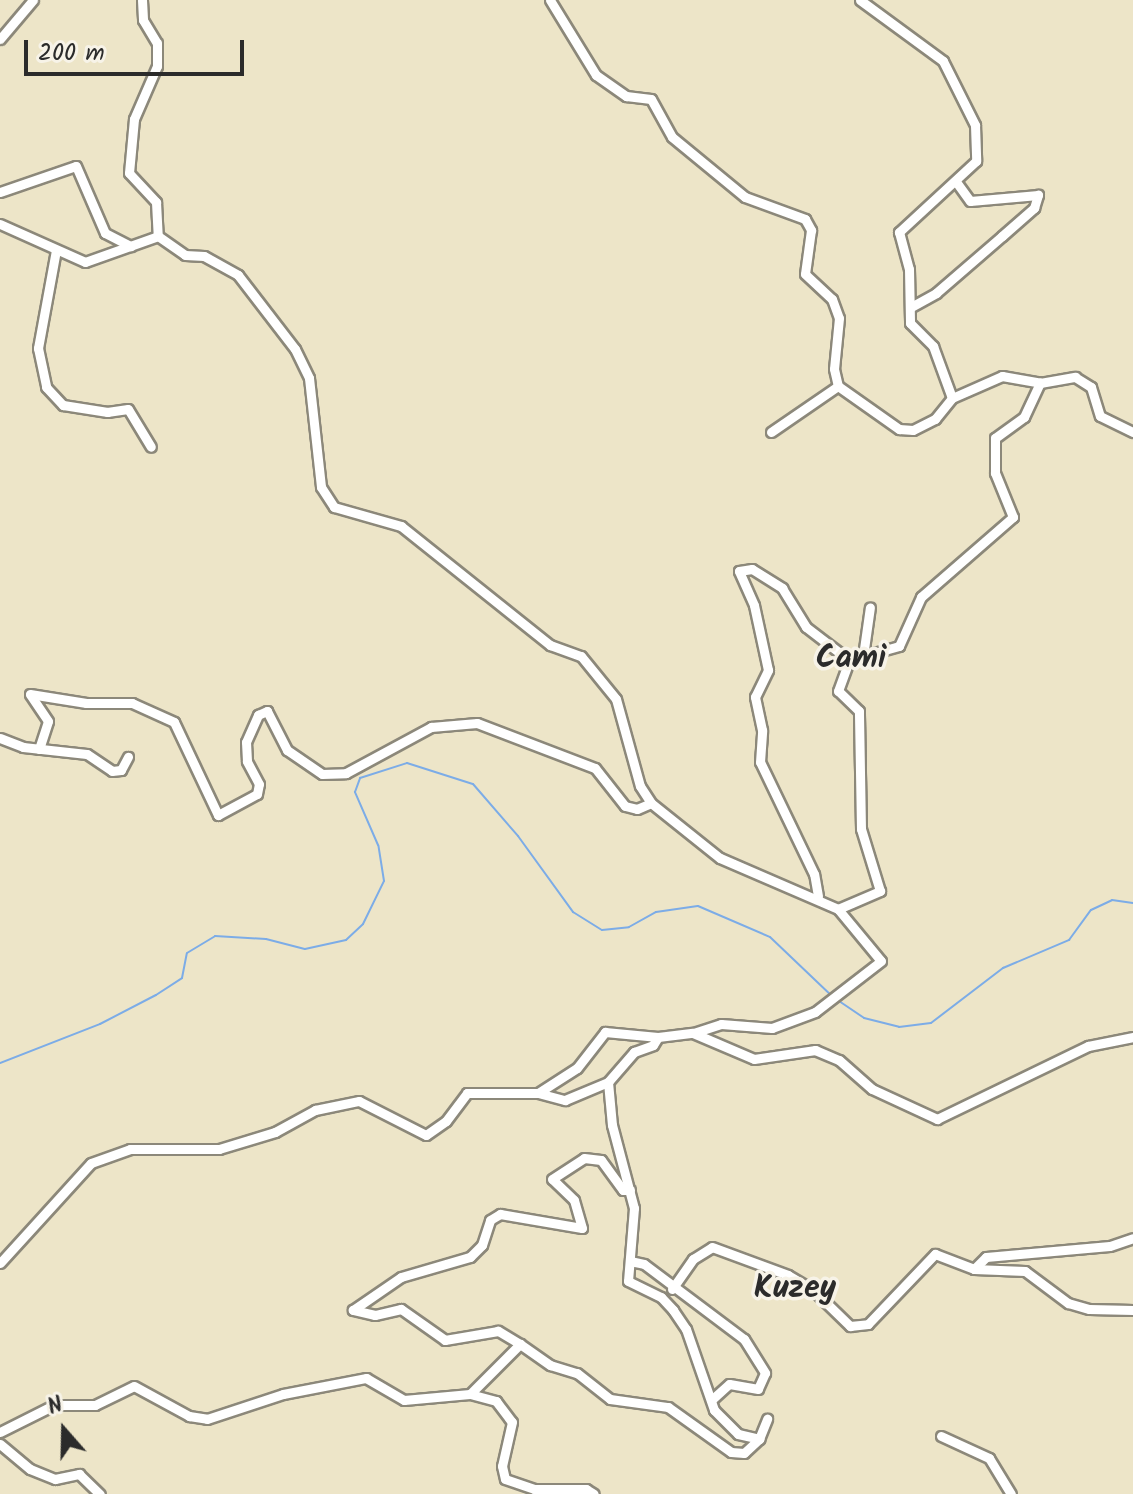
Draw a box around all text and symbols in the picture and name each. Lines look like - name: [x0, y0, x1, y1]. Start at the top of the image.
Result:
- scale bar: [28, 24, 248, 74]
- text: 200 m: [38, 34, 105, 73]
- district label: Cami: [816, 640, 886, 678]
- district label: Kuzey: [754, 1270, 836, 1308]
- text: N: [43, 1388, 68, 1426]
- north arrow: [24, 1390, 104, 1470]

